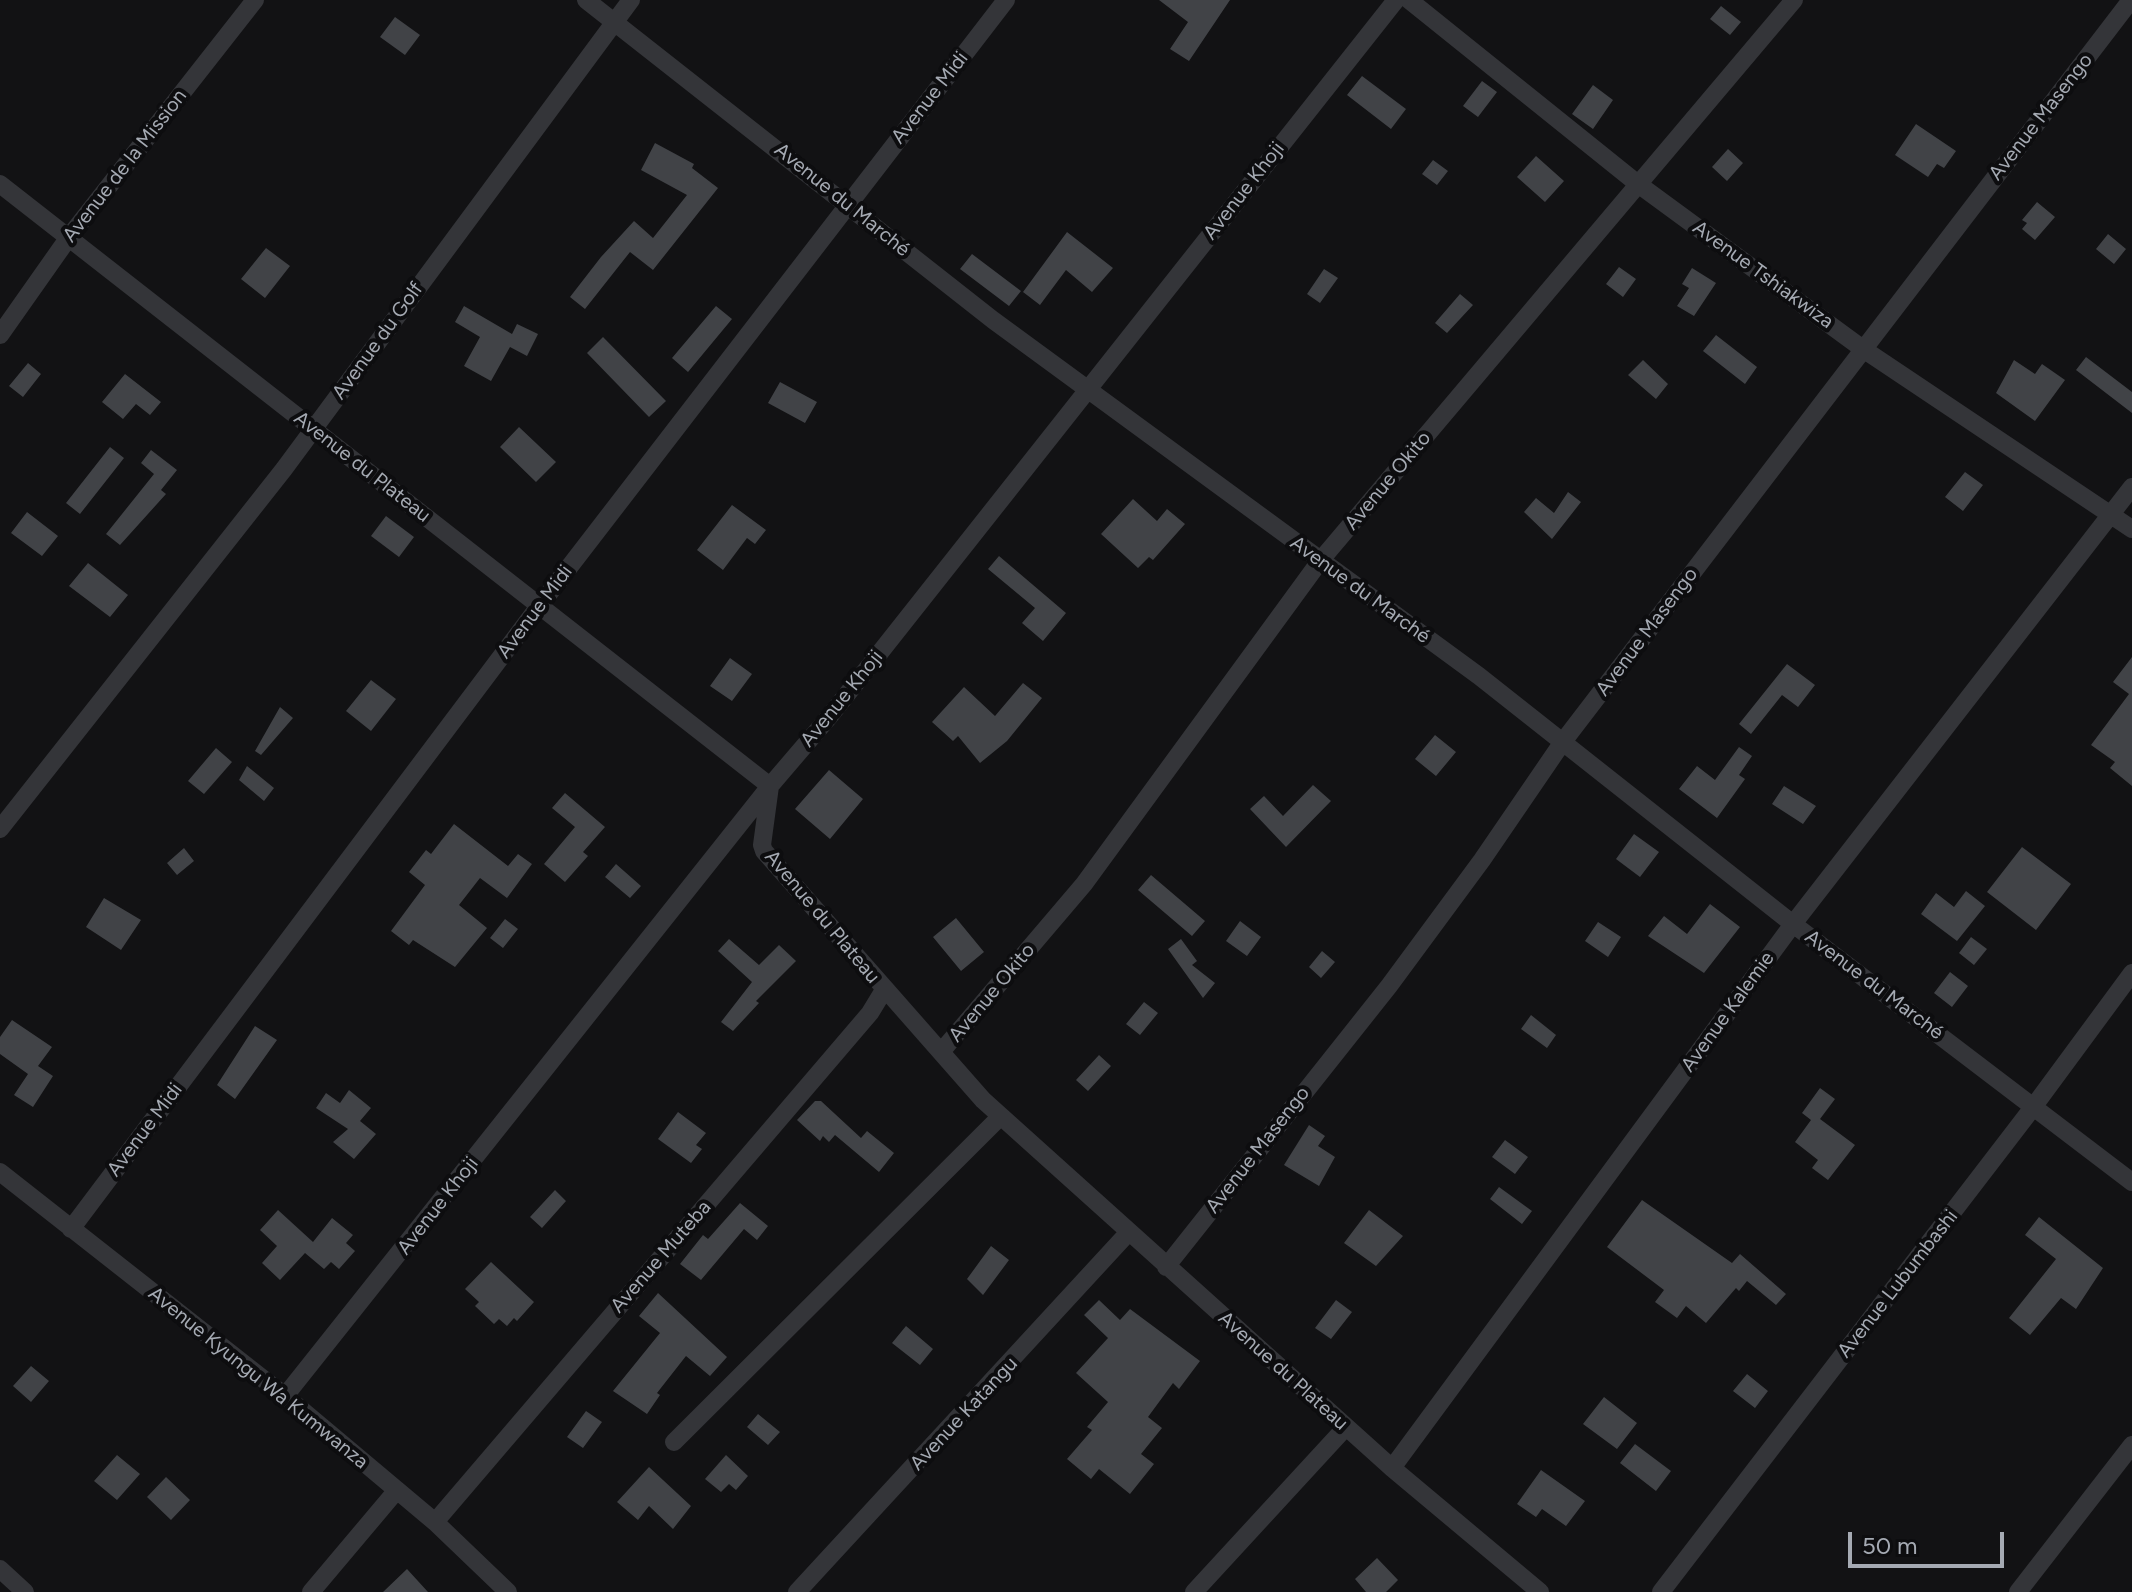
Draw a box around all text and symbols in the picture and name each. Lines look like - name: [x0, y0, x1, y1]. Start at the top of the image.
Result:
- street label: Avenue Midi: [887, 47, 973, 149]
- street label: Avenue Masengo: [1984, 49, 2098, 185]
- street label: Avenue de la Mission: [58, 85, 192, 247]
- street label: Avenue Khoji: [1198, 137, 1290, 245]
- street label: Avenue du Marché: [769, 138, 915, 262]
- street label: Avenue Tshiakwiza: [1688, 216, 1838, 334]
- street label: Avenue du Golf: [327, 278, 429, 404]
- street label: Avenue du Plateau: [289, 406, 435, 528]
- street label: Avenue Okito: [1340, 427, 1436, 535]
- street label: Avenue du Marché: [1285, 531, 1435, 649]
- street label: Avenue Midi: [492, 561, 578, 663]
- street label: Avenue Masengo: [1591, 563, 1703, 701]
- street label: Avenue Khoji: [796, 646, 888, 752]
- street label: Avenue du Plateau: [759, 846, 885, 988]
- street label: Avenue du Marché: [1800, 925, 1948, 1045]
- street label: Avenue Okito: [944, 939, 1040, 1047]
- street label: Avenue Kalemie: [1676, 947, 1780, 1077]
- street label: Avenue Midi: [102, 1079, 188, 1181]
- street label: Avenue Masengo: [1201, 1082, 1315, 1218]
- street label: Avenue Khoji: [392, 1152, 484, 1260]
- street label: Avenue Muteba: [606, 1196, 716, 1318]
- street label: Avenue Lubumbashi: [1833, 1205, 1963, 1363]
- street label: Avenue Kyungu Wa Kumwanza: [143, 1282, 373, 1474]
- street label: Avenue du Plateau: [1213, 1306, 1353, 1436]
- street label: Avenue Katangu: [905, 1352, 1023, 1476]
- scale bar: [1852, 1516, 2008, 1566]
- text: 50 m: [1862, 1531, 1918, 1560]

